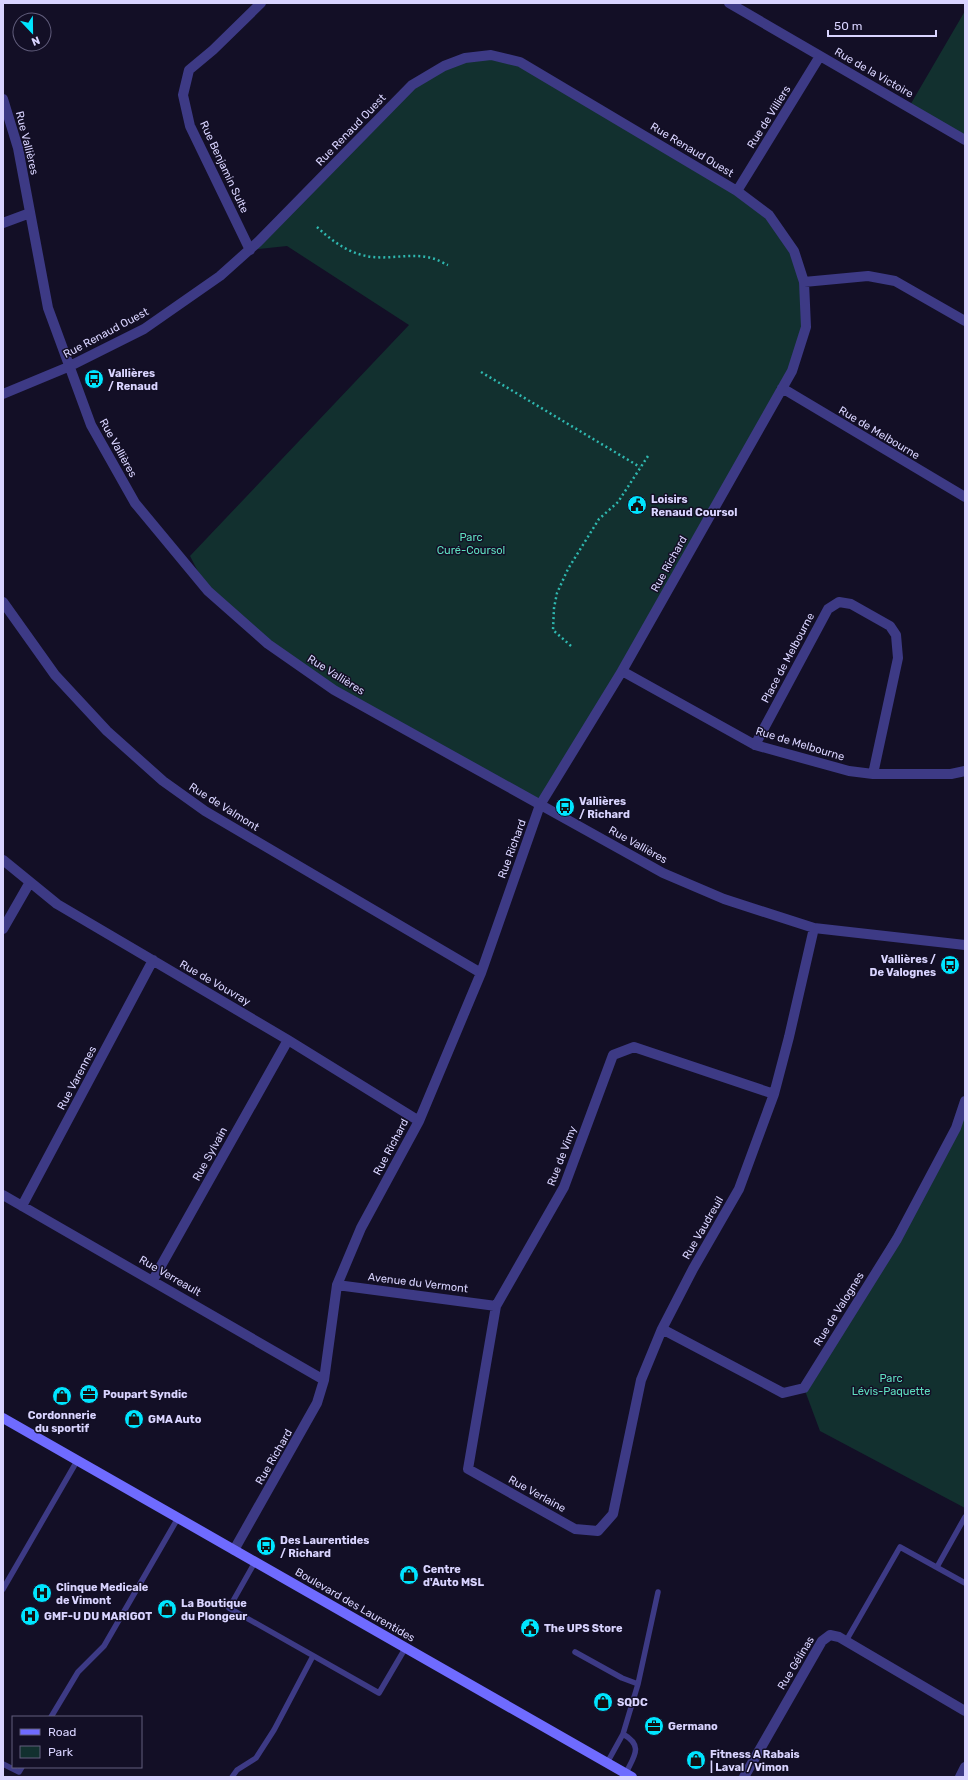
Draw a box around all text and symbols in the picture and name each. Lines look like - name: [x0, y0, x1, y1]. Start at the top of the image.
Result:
- north arrow: [12, 12, 52, 52]
- scale bar: [828, 12, 936, 38]
- text: 50 m: [834, 19, 862, 33]
- text: N: [29, 33, 42, 48]
- street label: Rue de la Victoire: [832, 45, 916, 101]
- street label: Rue de Villiers: [745, 83, 794, 151]
- street label: Rue Renaud Ouest: [313, 91, 389, 169]
- street label: Rue Vallières: [13, 110, 41, 177]
- street label: Rue Benjamin Sulte: [197, 119, 251, 215]
- street label: Rue Renaud Ouest: [648, 120, 737, 180]
- street label: Rue Renaud Ouest: [61, 305, 151, 361]
- place label: Vallières / Renaud: [108, 367, 158, 393]
- bus stop icon: Vallières / Renaud: [83, 368, 105, 390]
- street label: Rue de Melbourne: [836, 404, 922, 462]
- street label: Rue Vallières: [97, 416, 140, 480]
- place label: Loisirs Renaud Coursol: [651, 493, 737, 519]
- public building icon: Loisirs Renaud Coursol: [626, 494, 648, 516]
- park label: Parc Curé-Coursol: [437, 531, 505, 557]
- street label: Rue Richard: [648, 534, 690, 594]
- street label: Place de Melbourne: [759, 611, 817, 705]
- street label: Rue Vallières: [305, 652, 367, 698]
- street label: Rue de Melbourne: [754, 724, 846, 764]
- street label: Rue de Valmont: [187, 780, 262, 834]
- place label: Vallières / Richard: [579, 795, 630, 821]
- bus stop icon: Vallières / Richard: [554, 796, 576, 818]
- street label: Rue Richard: [495, 818, 529, 880]
- street label: Rue Vallières: [606, 824, 670, 867]
- place label: Vallières / De Valognes: [870, 953, 936, 979]
- bus stop icon: Vallières / De Valognes: [939, 954, 961, 976]
- street label: Rue de Vouvray: [177, 957, 253, 1009]
- street label: Rue Varennes: [55, 1044, 99, 1112]
- street label: Rue Richard: [371, 1117, 411, 1177]
- street label: Rue de Vimy: [545, 1124, 579, 1188]
- street label: Rue Sylvain: [190, 1125, 230, 1183]
- street label: Rue Vaudreuil: [680, 1194, 726, 1262]
- street label: Rue Verreault: [137, 1253, 204, 1299]
- street label: Rue de Valognes: [811, 1269, 867, 1348]
- street label: Avenue du Vermont: [367, 1270, 469, 1296]
- park label: Parc Lévis-Paquette: [852, 1372, 930, 1398]
- office icon: Poupart Syndic: [78, 1383, 100, 1405]
- shop icon: Cordonnerie du sportif: [51, 1385, 73, 1407]
- place label: Poupart Syndic: [103, 1388, 188, 1401]
- shop icon: GMA Auto: [123, 1408, 145, 1430]
- place label: Cordonnerie du sportif: [28, 1409, 97, 1435]
- place label: GMA Auto: [148, 1413, 202, 1426]
- street label: Rue Richard: [253, 1427, 295, 1487]
- street label: Rue Verlaine: [506, 1473, 568, 1515]
- place label: Des Laurentides / Richard: [280, 1534, 369, 1560]
- bus stop icon: Des Laurentides / Richard: [255, 1535, 277, 1557]
- place label: Centre d'Auto MSL: [423, 1563, 484, 1589]
- shop icon: Centre d'Auto MSL: [398, 1564, 420, 1586]
- street label: Boulevard des Laurentides: [293, 1565, 418, 1645]
- place label: Clinque Medicale de Vimont: [56, 1581, 149, 1607]
- hospital icon: Clinque Medicale de Vimont: [31, 1582, 53, 1604]
- place label: La Boutique du Plongeur: [181, 1597, 247, 1623]
- shop icon: La Boutique du Plongeur: [156, 1598, 178, 1620]
- hospital icon: GMF-U DU MARIGOT: [19, 1605, 41, 1627]
- place label: GMF-U DU MARIGOT: [44, 1610, 152, 1623]
- public building icon: The UPS Store: [519, 1617, 541, 1639]
- place label: The UPS Store: [544, 1622, 623, 1635]
- street label: Rue Gélinas: [775, 1634, 817, 1692]
- shop icon: SQDC: [592, 1691, 614, 1713]
- place label: SQDC: [617, 1696, 648, 1709]
- office icon: Germano: [643, 1715, 665, 1737]
- legend: [12, 1716, 142, 1768]
- place label: Germano: [668, 1720, 718, 1733]
- text: Road: [48, 1725, 76, 1739]
- text: Park: [48, 1745, 74, 1759]
- place label: Fitness A Rabais | Laval / Vimon: [710, 1748, 800, 1774]
- shop icon: Fitness A Rabais | Laval / Vimon: [685, 1749, 707, 1771]

